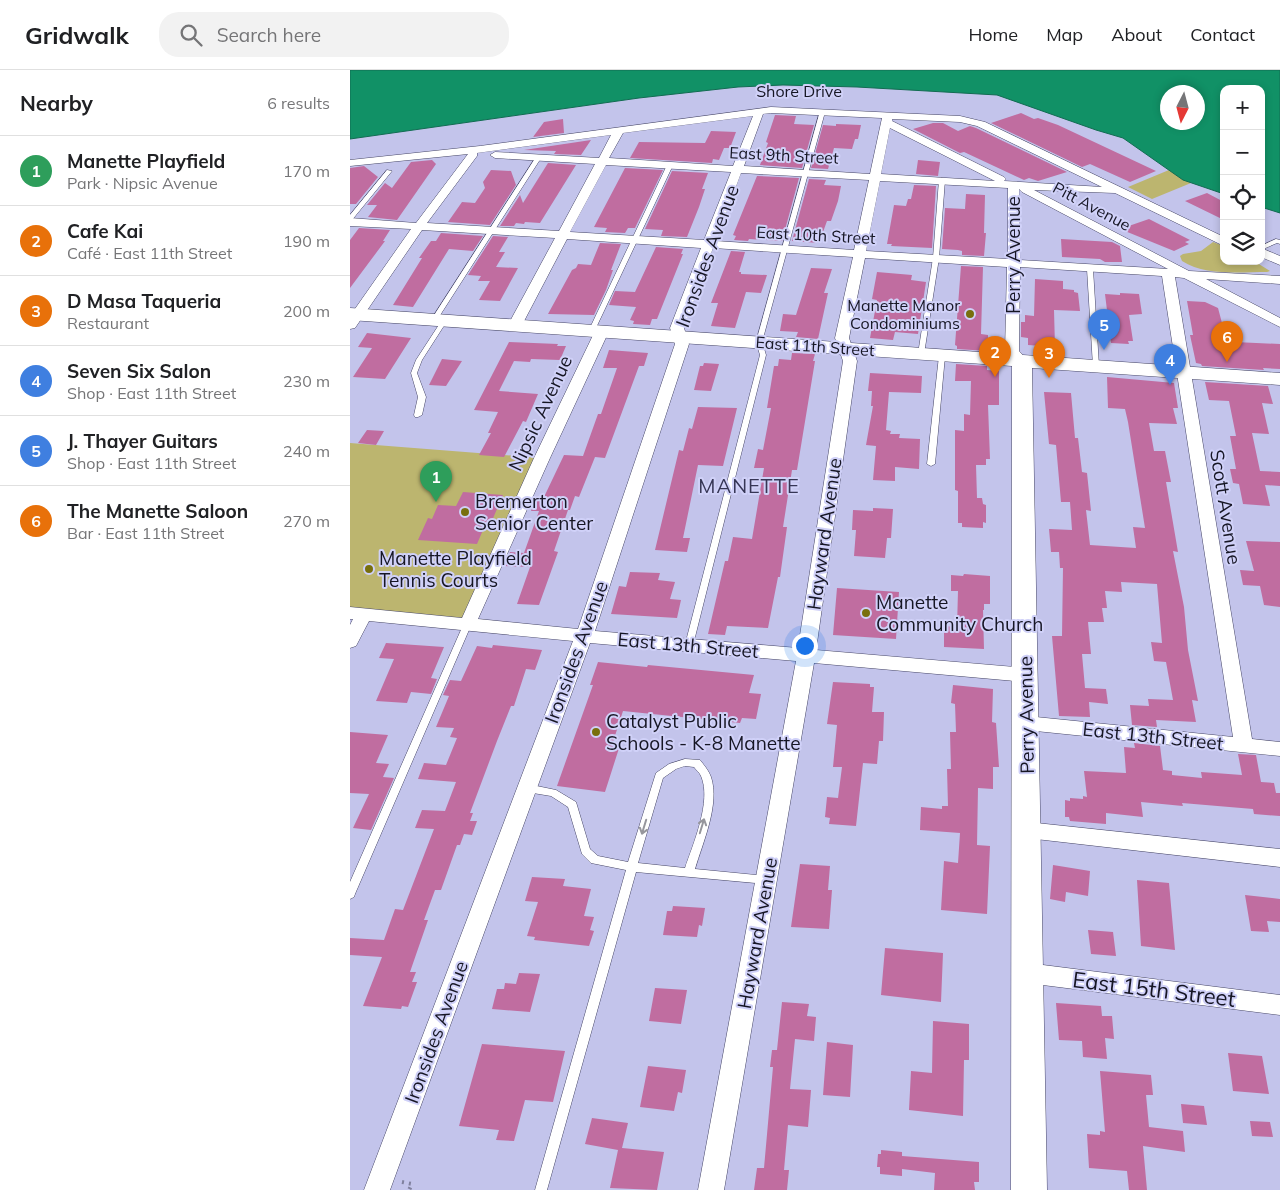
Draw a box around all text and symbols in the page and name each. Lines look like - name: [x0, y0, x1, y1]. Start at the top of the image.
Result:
- search box: [159, 12, 509, 57]
- text: Gridwalk: [25, 20, 129, 50]
- icon: search: [177, 21, 205, 49]
- text: Search here: [217, 23, 321, 47]
- text: Home: [968, 23, 1018, 46]
- text: Map: [1046, 23, 1083, 46]
- text: About: [1111, 23, 1162, 46]
- text: Contact: [1190, 23, 1255, 46]
- street label: Shore Drive: [756, 81, 842, 101]
- north arrow: [1160, 85, 1205, 130]
- map controls: [1220, 85, 1265, 265]
- button: +: [1220, 85, 1265, 130]
- text: Nearby: [20, 90, 93, 116]
- text: 6 results: [267, 93, 330, 113]
- button: −: [1220, 130, 1265, 175]
- street label: East 9th Street: [729, 142, 840, 168]
- text: Manette Playfield: [67, 149, 225, 173]
- text: 1: [31, 161, 41, 181]
- text: 170 m: [283, 161, 330, 181]
- text: Park · Nipsic Avenue: [67, 173, 218, 193]
- button: locate: [1220, 175, 1265, 220]
- street label: Pitt Avenue: [1050, 177, 1134, 235]
- street label: Ironsides Avenue: [670, 181, 744, 331]
- street label: Perry Avenue: [1001, 196, 1025, 314]
- text: Cafe Kai: [67, 219, 143, 243]
- button: layers: [1220, 220, 1265, 265]
- street label: East 10th Street: [756, 222, 876, 248]
- text: 2: [31, 231, 41, 251]
- text: 190 m: [283, 231, 330, 251]
- text: Café · East 11th Street: [67, 243, 232, 263]
- text: D Masa Taqueria: [67, 289, 221, 313]
- place label: Manette Manor Condominiums: [847, 295, 960, 333]
- text: 3: [31, 301, 41, 321]
- text: 200 m: [283, 301, 330, 321]
- marker: Manette Manor Condominiums: [964, 308, 976, 320]
- pin: 5: [1088, 309, 1120, 350]
- text: Restaurant: [67, 313, 149, 333]
- pin: 6: [1211, 321, 1243, 362]
- street label: East 11th Street: [755, 332, 876, 360]
- pin: 2: [979, 336, 1011, 377]
- pin: 3: [1033, 337, 1065, 378]
- pin: 4: [1154, 344, 1186, 385]
- street label: Nipsic Avenue: [503, 351, 577, 475]
- text: Seven Six Salon: [67, 359, 211, 383]
- text: 4: [31, 371, 41, 391]
- text: 230 m: [283, 371, 330, 391]
- text: Shop · East 11th Street: [67, 383, 236, 403]
- text: J. Thayer Guitars: [67, 429, 218, 453]
- text: 5: [31, 441, 41, 461]
- text: 240 m: [283, 441, 330, 461]
- street label: Scott Avenue: [1205, 448, 1247, 566]
- text: Shop · East 11th Street: [67, 453, 236, 473]
- street label: Hayward Avenue: [801, 456, 847, 612]
- pin: 1: [420, 461, 452, 502]
- district label: MANETTE: [698, 473, 800, 498]
- place label: Bremerton Senior Center: [475, 489, 593, 535]
- text: The Manette Saloon: [67, 499, 248, 523]
- marker: Bremerton Senior Center: [459, 506, 471, 518]
- text: 6: [31, 511, 41, 531]
- text: 270 m: [283, 511, 330, 531]
- text: Bar · East 11th Street: [67, 523, 224, 543]
- place label: Manette Playfield Tennis Courts: [379, 546, 532, 592]
- marker: Manette Playfield Tennis Courts: [363, 563, 375, 575]
- street label: Ironsides Avenue: [539, 577, 613, 727]
- place label: Manette Community Church: [876, 590, 1043, 636]
- marker: Manette Community Church: [860, 607, 872, 619]
- street label: East 13th Street: [616, 627, 760, 663]
- your location: [792, 633, 818, 659]
- street label: Perry Avenue: [1013, 656, 1039, 774]
- place label: Catalyst Public Schools - K-8 Manette: [606, 709, 800, 755]
- street label: East 13th Street: [1081, 717, 1225, 755]
- marker: Catalyst Public Schools - K-8 Manette: [590, 726, 602, 738]
- one-way arrow: [698, 818, 708, 834]
- one-way arrow: [638, 819, 648, 835]
- street label: Hayward Avenue: [732, 855, 782, 1011]
- street label: Ironsides Avenue: [399, 957, 473, 1107]
- street label: East 15th Street: [1071, 965, 1237, 1013]

